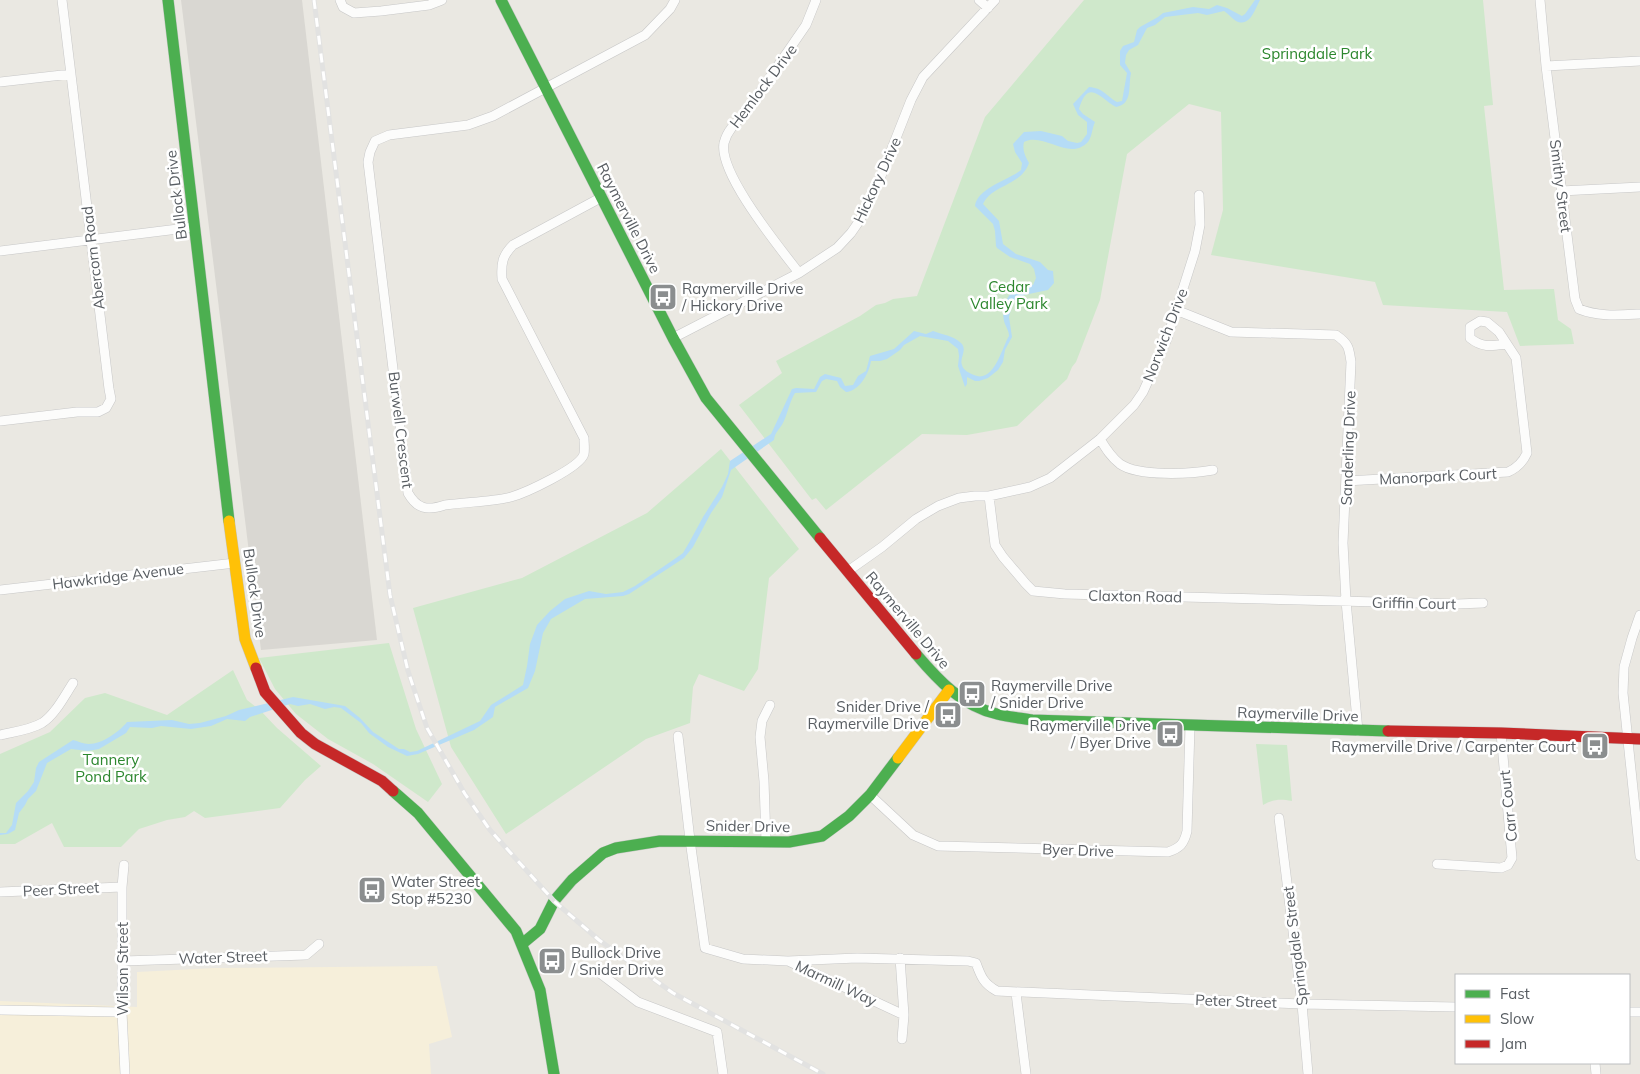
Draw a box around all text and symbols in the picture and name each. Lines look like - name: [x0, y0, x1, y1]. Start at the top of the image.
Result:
- street label: Hemlock Drive: [725, 40, 801, 132]
- park label: Springdale Park: [1262, 44, 1372, 63]
- street label: Hickory Drive: [849, 134, 905, 226]
- street label: Smithy Street: [1546, 138, 1576, 234]
- street label: Bullock Drive: [161, 149, 191, 241]
- street label: Raymerville Drive: [593, 160, 665, 276]
- street label: Abercorn Road: [77, 205, 109, 311]
- park label: Cedar Valley Park: [970, 277, 1048, 313]
- place label: Raymerville Drive / Hickory Drive: [681, 279, 803, 315]
- bus stop icon: Raymerville Drive / Hickory Drive: [648, 282, 678, 312]
- street label: Norwich Drive: [1138, 286, 1192, 384]
- street label: Burwell Crescent: [384, 370, 418, 490]
- street label: Sanderling Drive: [1337, 390, 1359, 506]
- street label: Manorpark Court: [1379, 463, 1497, 489]
- street label: Bullock Drive: [239, 547, 271, 639]
- street label: Hawkridge Avenue: [51, 558, 185, 594]
- street label: Raymerville Drive: [862, 567, 954, 673]
- street label: Claxton Road: [1088, 586, 1182, 606]
- street label: Griffin Court: [1372, 593, 1456, 613]
- place label: Raymerville Drive / Snider Drive: [990, 676, 1112, 712]
- bus stop icon: Raymerville Drive / Snider Drive: [957, 679, 987, 709]
- place label: Snider Drive / Raymerville Drive: [808, 697, 930, 733]
- bus stop icon: Snider Drive / Raymerville Drive: [933, 700, 963, 730]
- street label: Raymerville Drive: [1237, 702, 1359, 726]
- place label: Raymerville Drive / Byer Drive: [1030, 716, 1151, 752]
- bus stop icon: Raymerville Drive / Byer Drive: [1155, 719, 1185, 749]
- bus stop icon: Raymerville Drive / Carpenter Court: [1580, 731, 1610, 761]
- place label: Raymerville Drive / Carpenter Court: [1331, 737, 1576, 756]
- park label: Tannery Pond Park: [75, 750, 147, 786]
- street label: Carr Court: [1495, 769, 1521, 843]
- street label: Snider Drive: [706, 816, 790, 836]
- street label: Byer Drive: [1042, 839, 1114, 861]
- place label: Water Street Stop #5230: [391, 872, 480, 908]
- bus stop icon: Water Street Stop #5230: [357, 875, 387, 905]
- street label: Peer Street: [22, 878, 100, 900]
- street label: Springdale Street: [1278, 885, 1312, 1007]
- street label: Wilson Street: [113, 922, 132, 1016]
- place label: Bullock Drive / Snider Drive: [570, 943, 664, 979]
- street label: Water Street: [178, 946, 268, 968]
- bus stop icon: Bullock Drive / Snider Drive: [537, 946, 567, 976]
- street label: Marmill Way: [792, 956, 880, 1010]
- legend: [1455, 974, 1630, 1064]
- text: Fast: [1500, 984, 1530, 1003]
- street label: Peter Street: [1195, 990, 1277, 1012]
- text: Slow: [1500, 1009, 1534, 1028]
- text: Jam: [1500, 1034, 1527, 1053]

